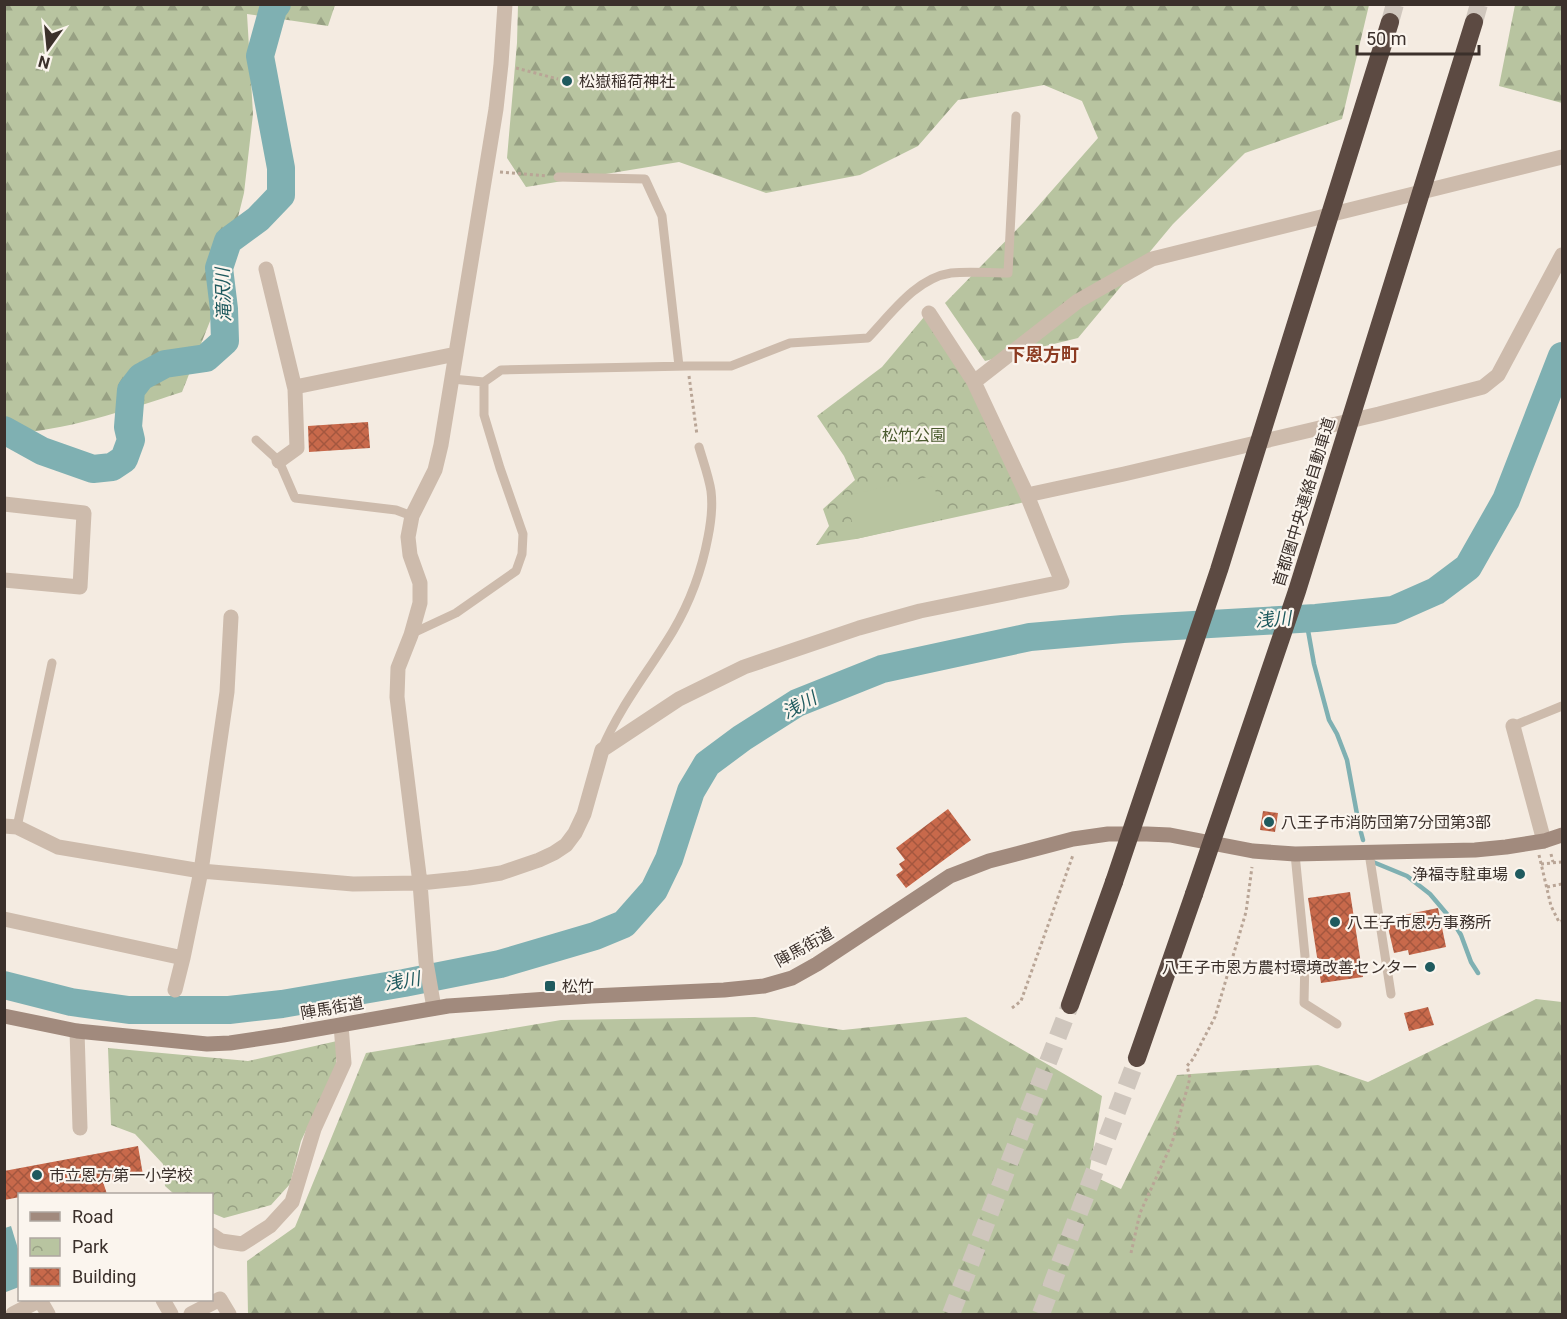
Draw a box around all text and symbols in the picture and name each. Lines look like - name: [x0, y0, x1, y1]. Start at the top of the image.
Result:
- north arrow: [18, 18, 78, 78]
- scale bar: [1357, 18, 1478, 56]
- text: 50 m: [1366, 28, 1406, 49]
- text: N: [36, 51, 52, 73]
- place label: 松嶽稲荷神社: [579, 72, 675, 91]
- marker: 松嶽稲荷神社: [560, 74, 574, 88]
- water label: 滝沢川: [211, 266, 234, 322]
- district label: 下恩方町: [1007, 344, 1079, 365]
- street label: 首都圏中央連絡自動車道: [1269, 415, 1339, 589]
- park label: 松竹公園: [882, 426, 946, 445]
- water label: 浅川: [1254, 607, 1294, 631]
- water label: 浅川: [778, 686, 822, 723]
- place label: 八王子市消防団第7分団第3部: [1281, 813, 1491, 832]
- marker: 八王子市消防団第7分団第3部: [1262, 815, 1276, 829]
- place label: 浄福寺駐車場: [1412, 865, 1508, 884]
- marker: 浄福寺駐車場: [1513, 867, 1527, 881]
- place label: 八王子市恩方事務所: [1347, 913, 1491, 932]
- marker: 八王子市恩方事務所: [1328, 915, 1342, 929]
- street label: 陣馬街道: [771, 923, 837, 971]
- place label: 八王子市恩方農村環境改善センター: [1162, 958, 1418, 977]
- marker: 八王子市恩方農村環境改善センター: [1423, 960, 1437, 974]
- water label: 浅川: [382, 967, 424, 994]
- place label: 松竹: [562, 977, 594, 996]
- marker: 松竹: [543, 979, 557, 993]
- street label: 陣馬街道: [299, 993, 365, 1023]
- place label: 市立恩方第一小学校: [49, 1166, 193, 1185]
- marker: 市立恩方第一小学校: [30, 1168, 44, 1182]
- legend: [18, 1193, 213, 1301]
- text: Road: [72, 1206, 113, 1227]
- text: Park: [72, 1236, 109, 1257]
- text: Building: [72, 1266, 136, 1287]

